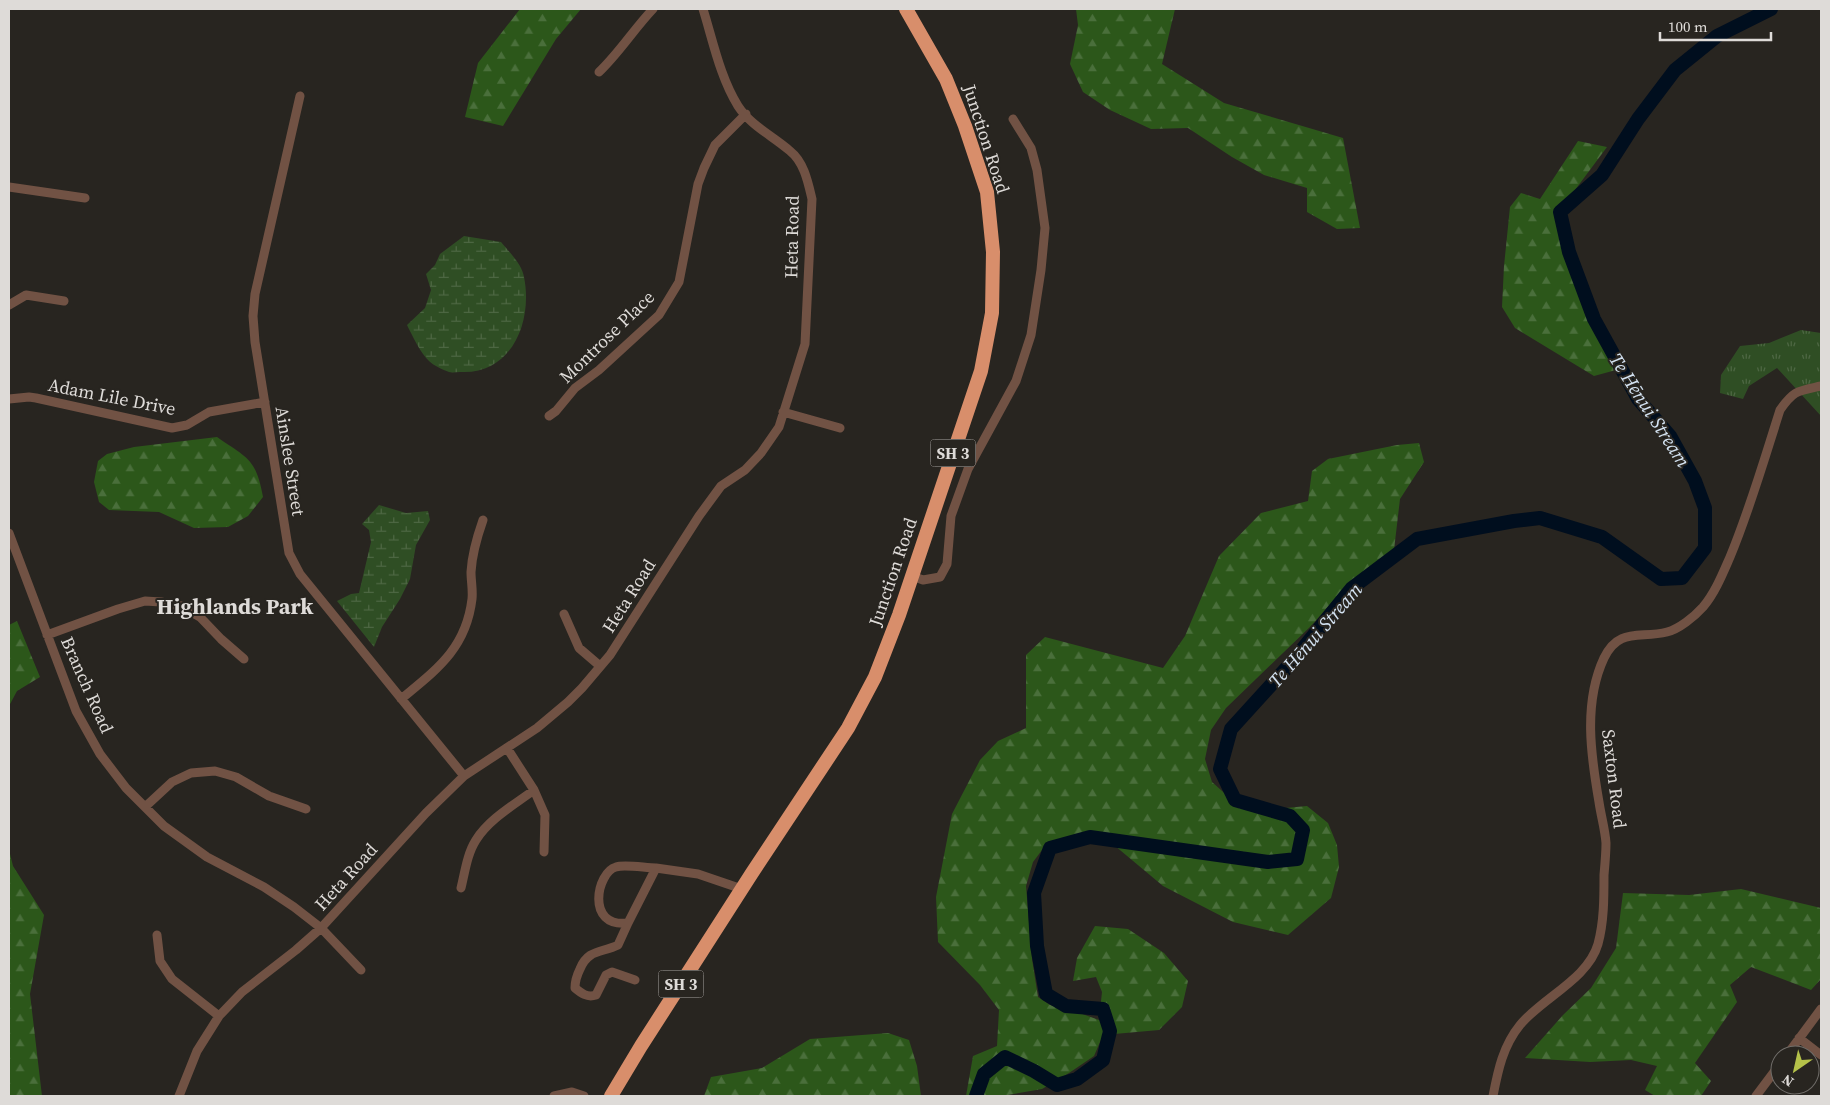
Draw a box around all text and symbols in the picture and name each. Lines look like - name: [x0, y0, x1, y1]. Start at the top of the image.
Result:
- scale bar: [1660, 10, 1771, 42]
- text: 100 m: [1668, 16, 1708, 37]
- street label: Junction Road: [957, 80, 1016, 197]
- street label: Heta Road: [778, 195, 805, 279]
- street label: Montrose Place: [553, 285, 660, 389]
- water label: Te Hēnui Stream: [1603, 348, 1697, 472]
- street label: Adam Lile Drive: [46, 372, 178, 421]
- street label: Ainslee Street: [270, 404, 311, 517]
- road number: SH 3: [930, 439, 976, 466]
- street label: Junction Road: [862, 514, 923, 630]
- street label: Heta Road: [596, 554, 661, 638]
- water label: Te Hēnui Stream: [1262, 577, 1368, 693]
- district label: Highlands Park: [157, 591, 314, 621]
- street label: Branch Road: [55, 633, 120, 737]
- street label: Saxton Road: [1596, 728, 1633, 830]
- street label: Heta Road: [309, 837, 383, 916]
- road number: SH 3: [658, 971, 704, 998]
- north arrow: [1770, 1045, 1820, 1095]
- text: N: [1778, 1070, 1798, 1092]

